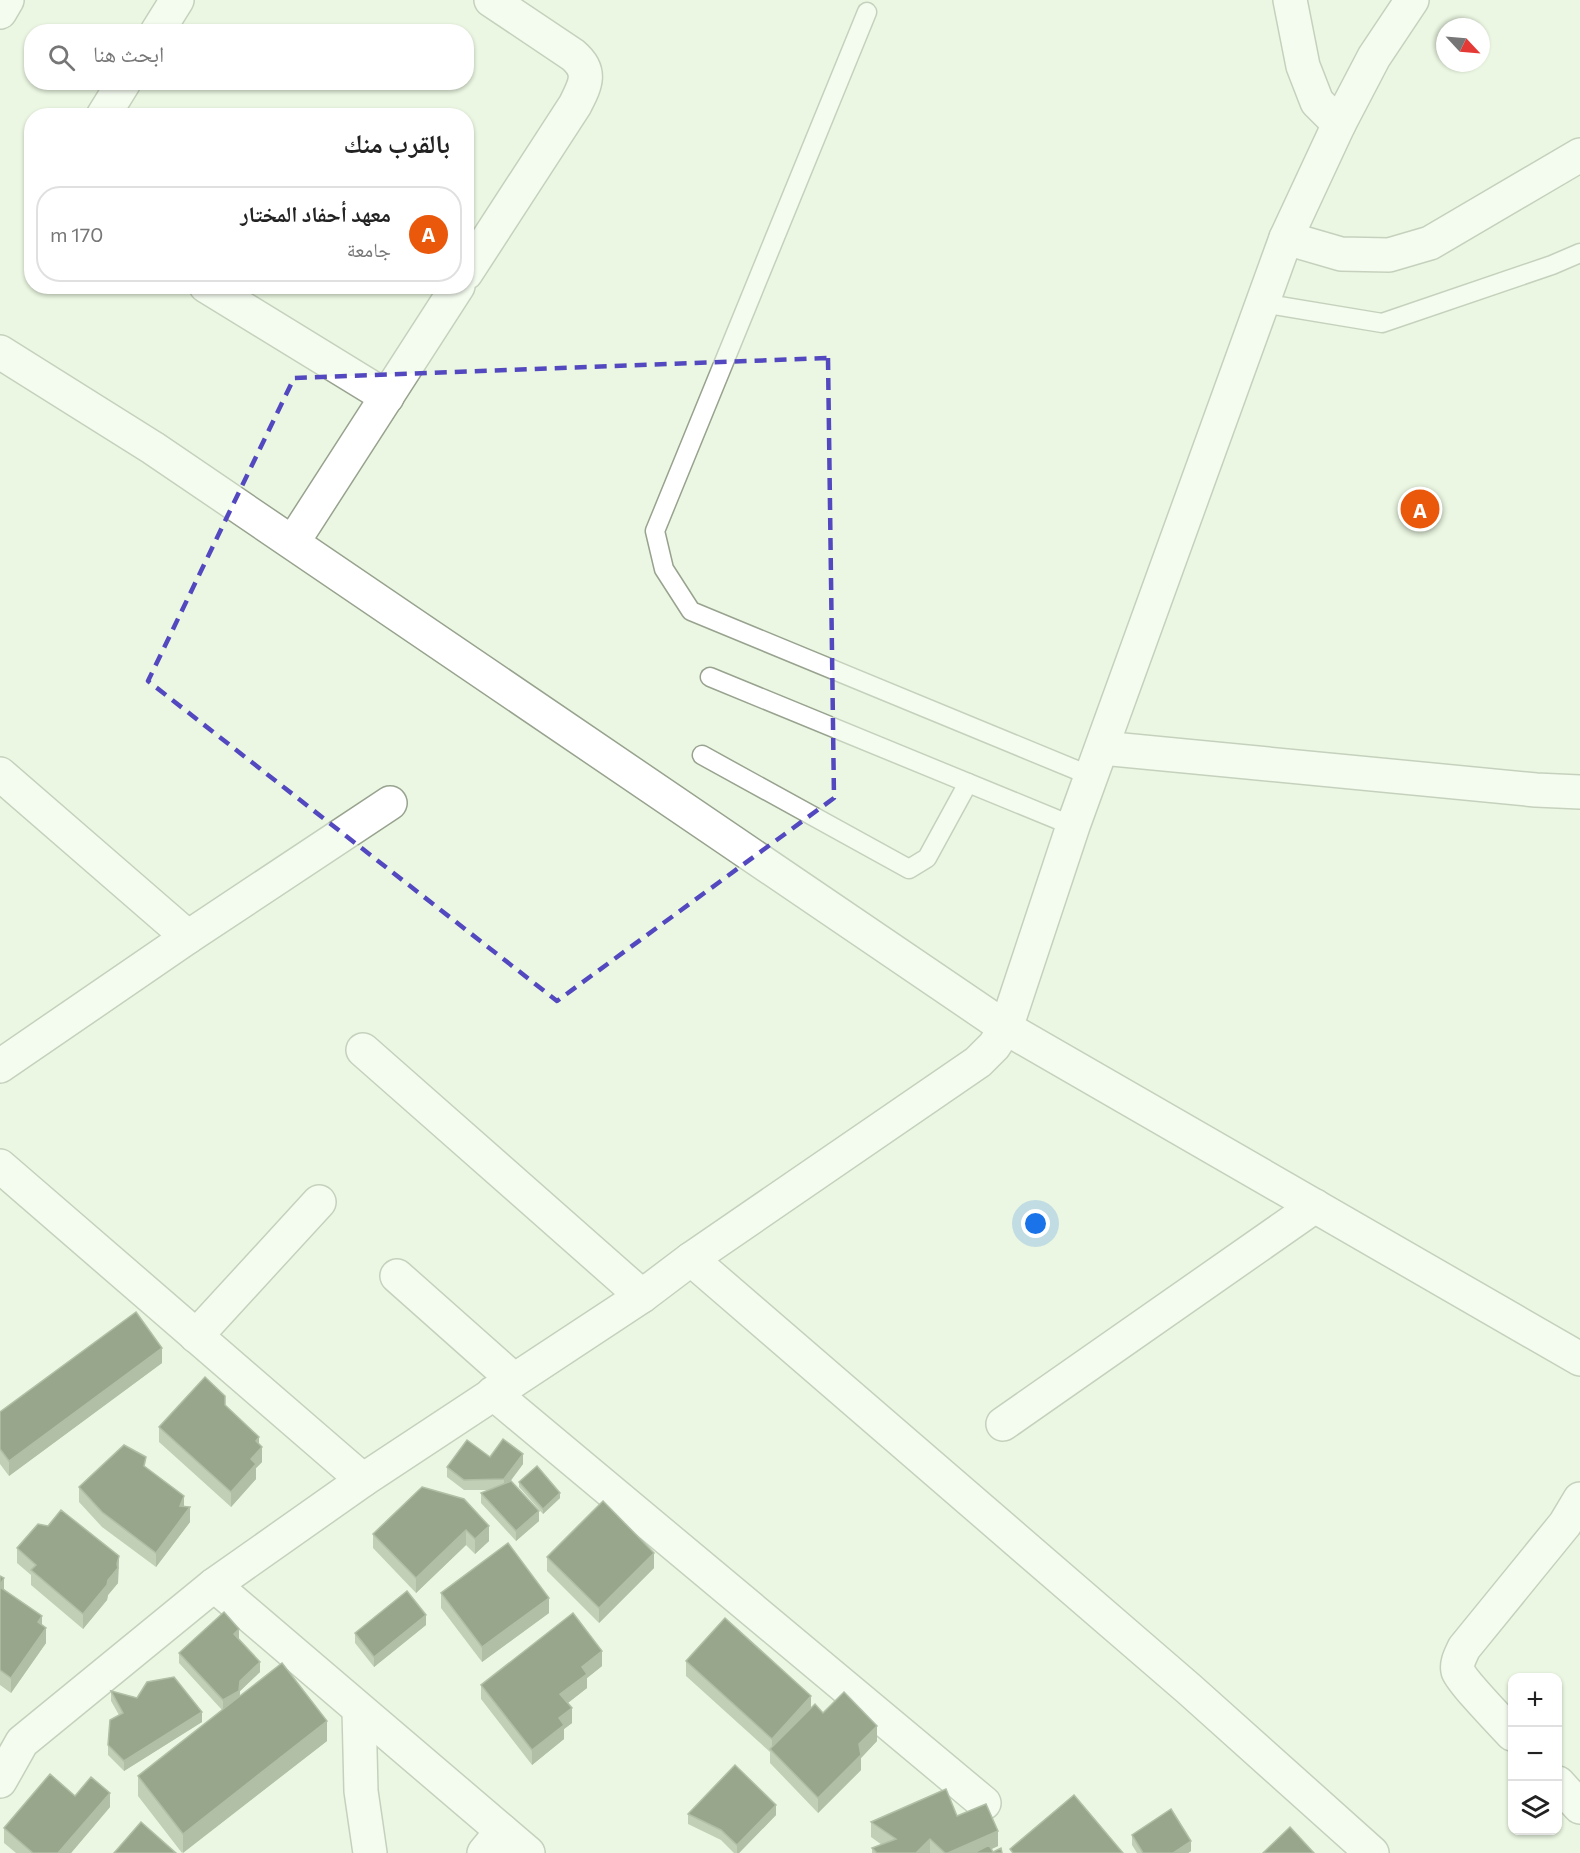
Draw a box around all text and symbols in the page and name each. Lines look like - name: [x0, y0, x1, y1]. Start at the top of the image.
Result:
- north arrow: [1436, 18, 1490, 72]
- search box: [24, 24, 474, 90]
- text: ابحث هنا: [93, 40, 164, 67]
- icon: search: [45, 41, 78, 74]
- text: بالقرب منك: [344, 127, 450, 158]
- text: معهد أحفاد المختار: [240, 200, 391, 227]
- text: 170 m: [50, 222, 103, 246]
- text: A: [421, 222, 436, 246]
- text: جامعة: [347, 237, 391, 261]
- pin: A: [1400, 486, 1440, 532]
- your location: [1021, 1209, 1050, 1238]
- map controls: [1508, 1673, 1562, 1835]
- button: +: [1508, 1673, 1562, 1727]
- button: −: [1508, 1727, 1562, 1781]
- button: layers: [1508, 1781, 1562, 1835]

